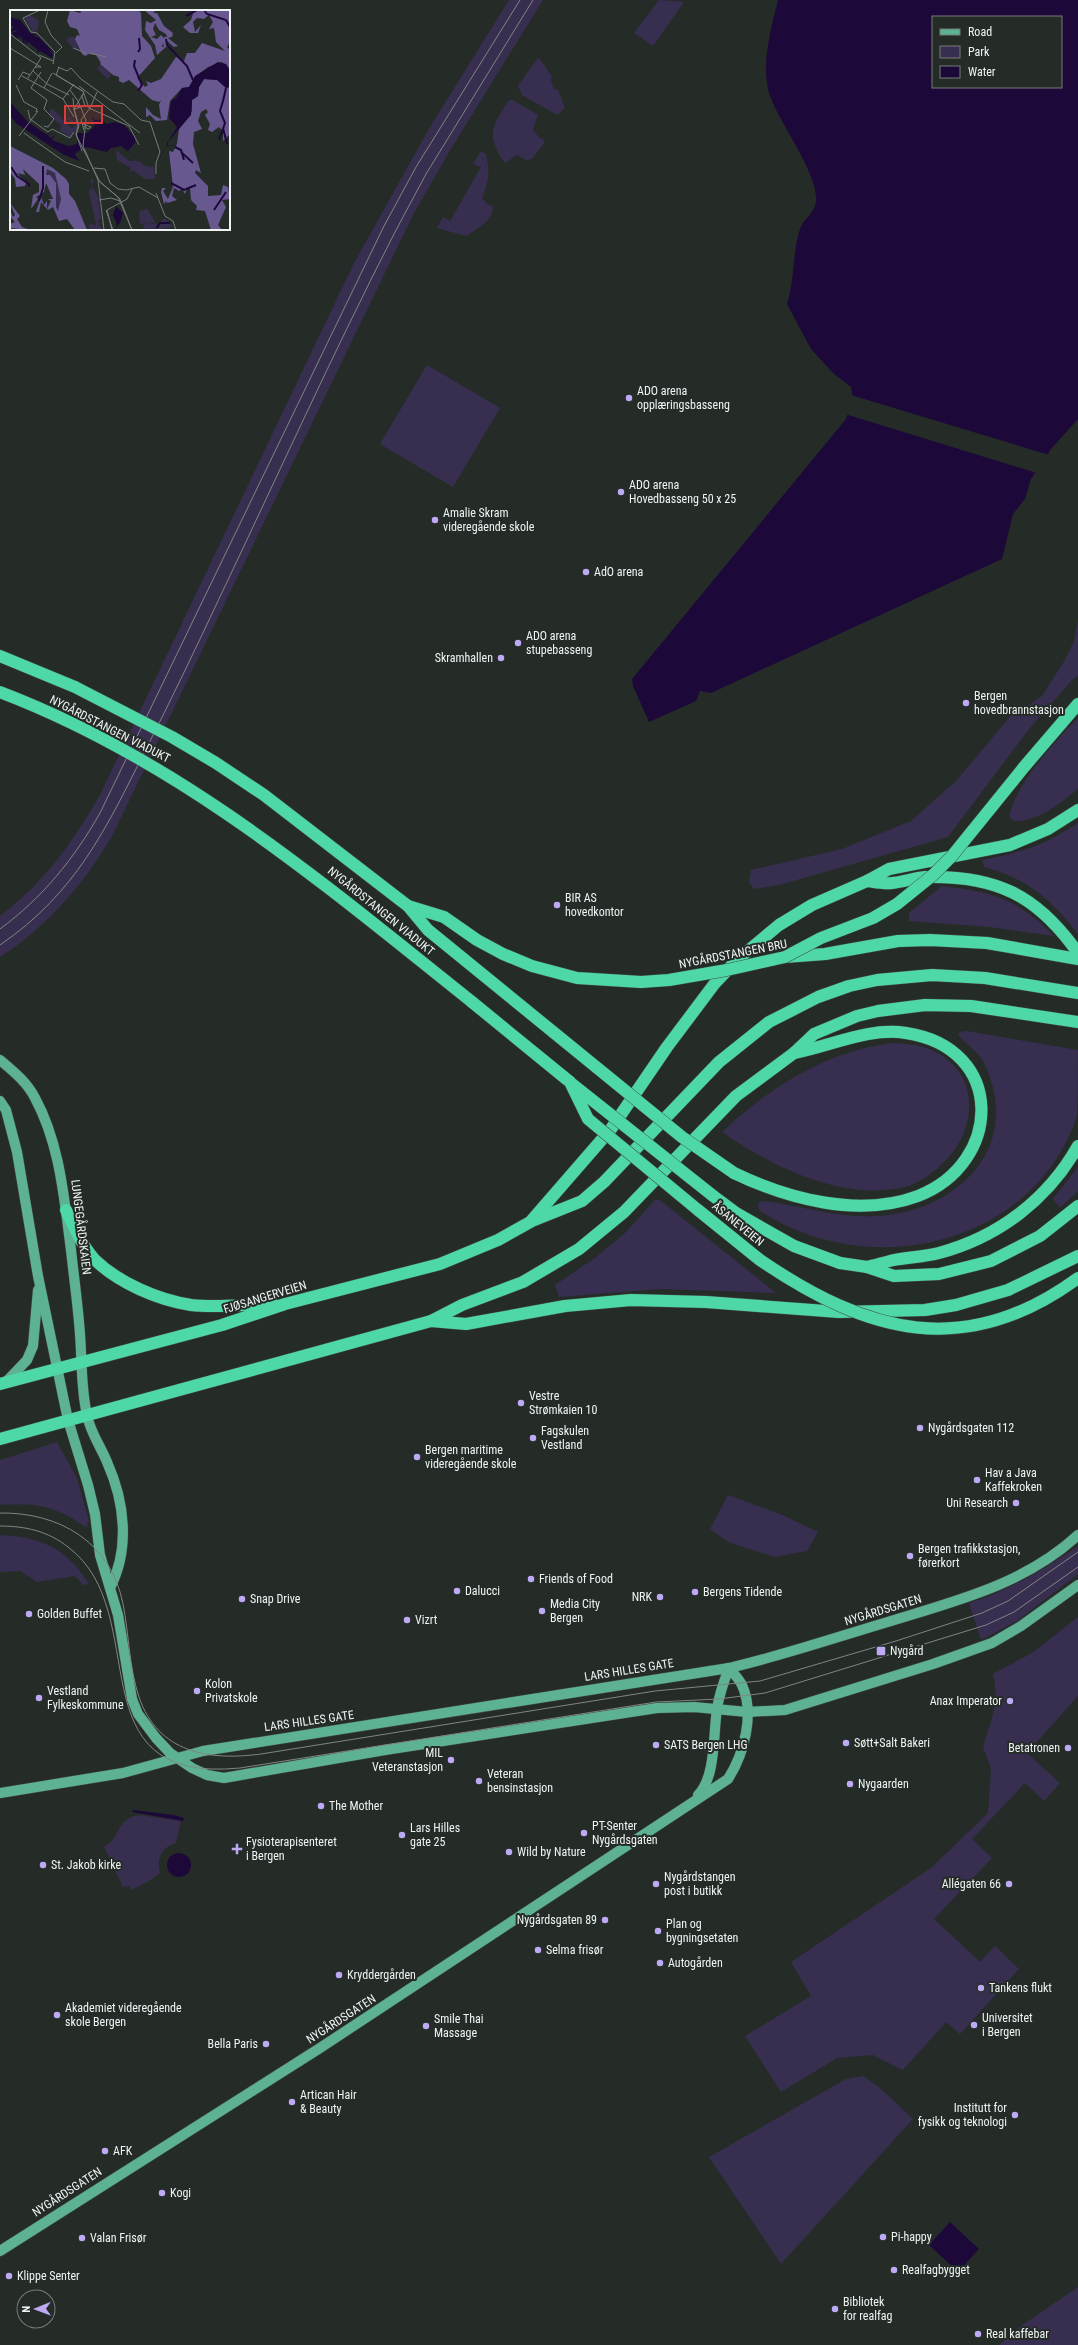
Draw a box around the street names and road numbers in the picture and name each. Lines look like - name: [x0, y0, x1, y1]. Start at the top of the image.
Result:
- street label: NYGÅRDSTANGEN VIADUKT: [47, 691, 174, 766]
- street label: NYGÅRDSTANGEN VIADUKT: [325, 862, 438, 958]
- street label: NYGÅRDSTANGEN BRU: [677, 935, 789, 971]
- street label: LUNGEGÅRDSKAIEN: [68, 1178, 96, 1275]
- street label: ÅSANEVEIEN: [709, 1197, 768, 1249]
- street label: FJØSANGERVEIEN: [222, 1278, 308, 1316]
- street label: NYGÅRDSGATEN: [842, 1590, 923, 1628]
- street label: LARS HILLES GATE: [583, 1656, 675, 1684]
- street label: LARS HILLES GATE: [263, 1708, 355, 1734]
- street label: NYGÅRDSGATEN: [303, 1990, 378, 2047]
- street label: NYGÅRDSGATEN: [29, 2163, 104, 2220]

